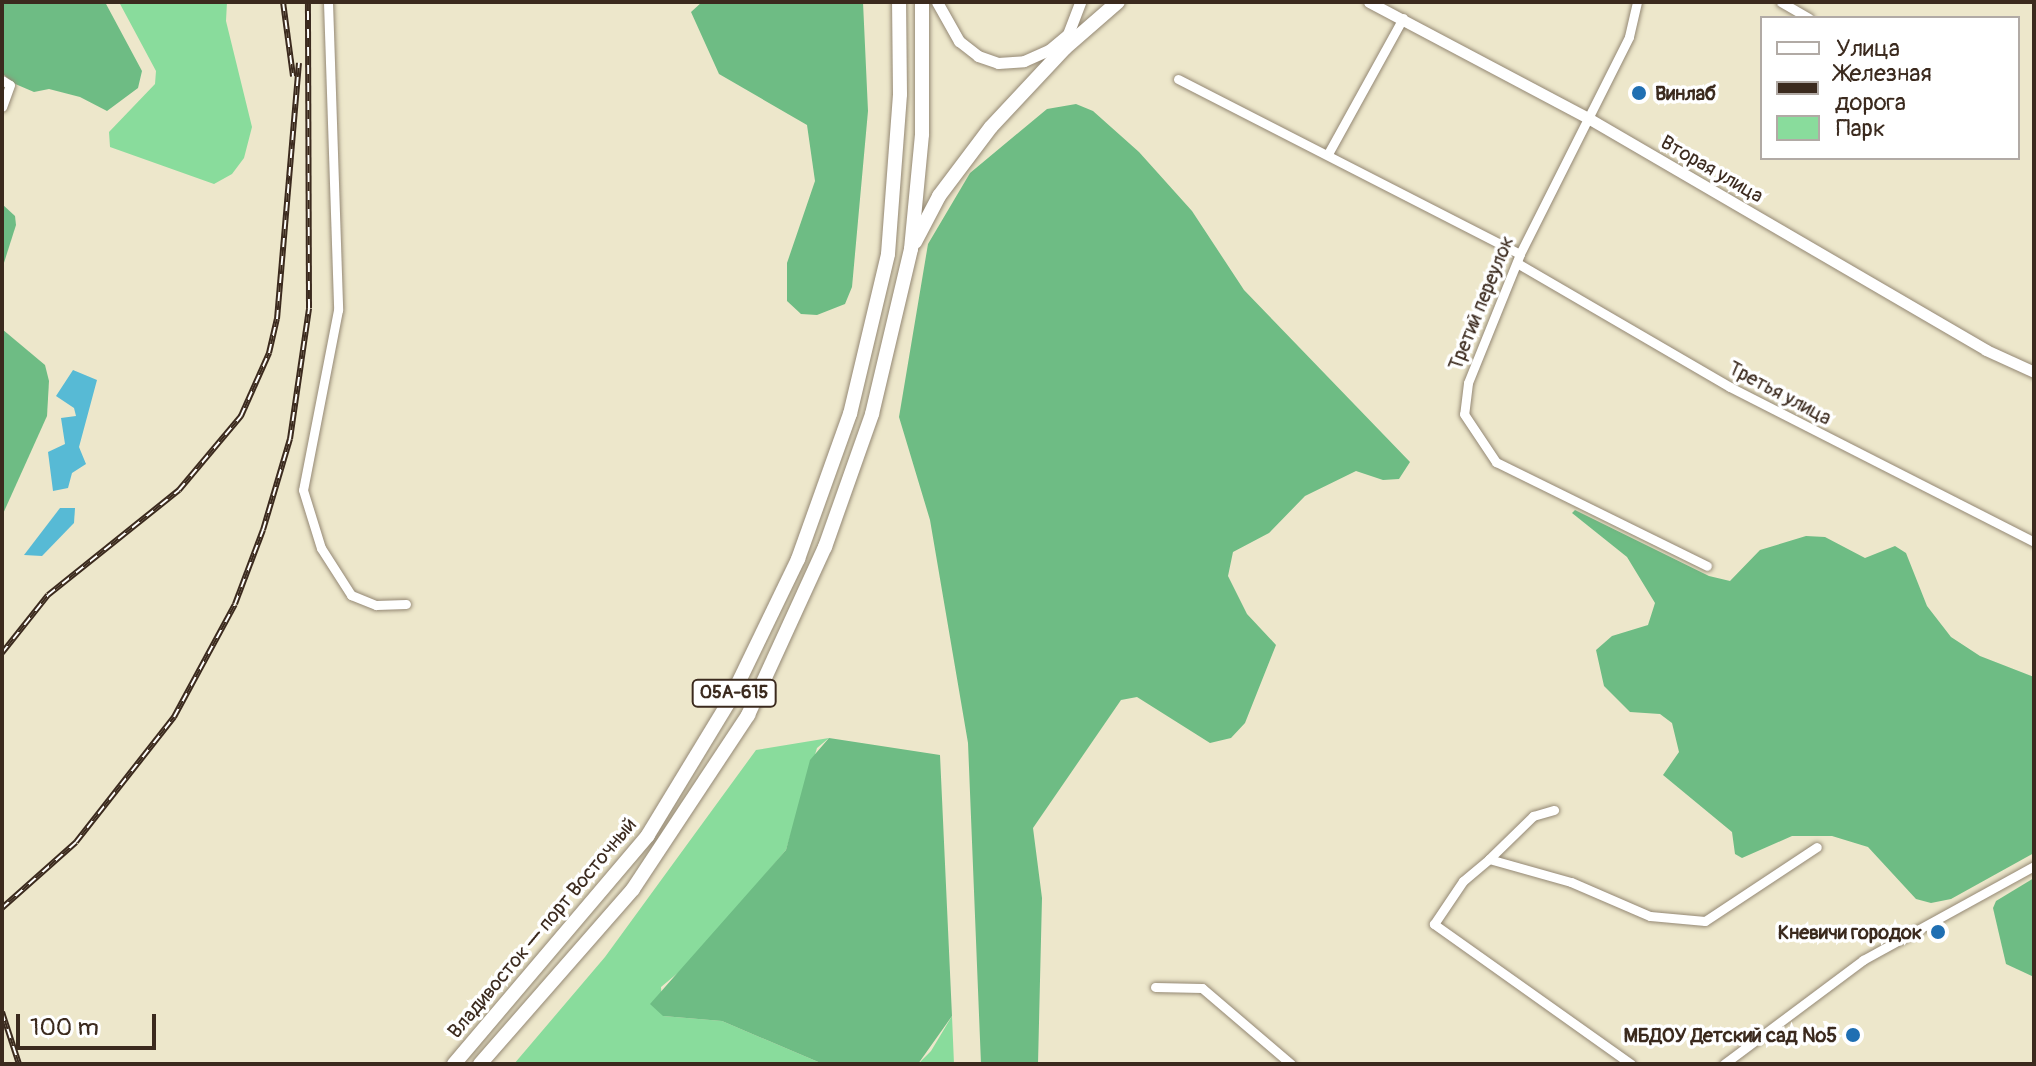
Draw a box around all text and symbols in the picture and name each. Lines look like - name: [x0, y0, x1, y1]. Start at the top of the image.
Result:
- legend: [1760, 16, 2020, 160]
- text: Улица: [1836, 34, 1900, 63]
- text: Железная дорога: [1835, 59, 1932, 117]
- place label: Винлаб: [1655, 81, 1716, 105]
- marker: Винлаб: [1630, 84, 1648, 102]
- text: Парк: [1836, 114, 1885, 143]
- street label: Вторая улица: [1656, 130, 1768, 208]
- street label: Третий переулок: [1443, 232, 1519, 374]
- street label: Третья улица: [1724, 356, 1836, 430]
- road number: 05А-615: [690, 679, 778, 707]
- street label: Владивосток — порт Восточный: [443, 813, 641, 1043]
- place label: Кневичи городок: [1778, 920, 1922, 944]
- marker: Кневичи городок: [1929, 923, 1947, 941]
- scale bar: [20, 998, 160, 1048]
- text: 100 m: [30, 1013, 99, 1042]
- place label: МБДОУ Детский сад №5: [1623, 1023, 1837, 1047]
- marker: МБДОУ Детский сад №5: [1844, 1026, 1862, 1044]

